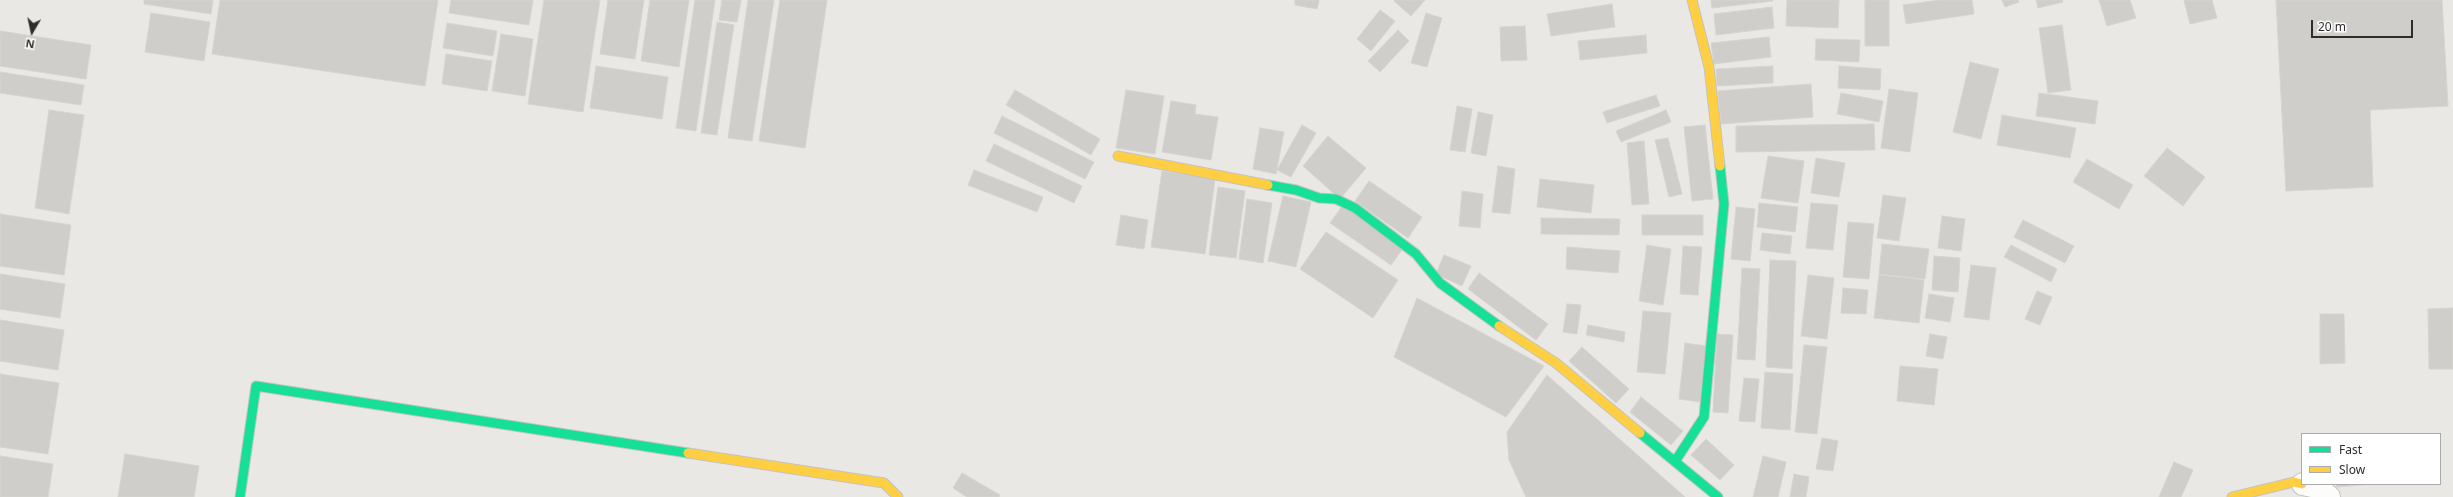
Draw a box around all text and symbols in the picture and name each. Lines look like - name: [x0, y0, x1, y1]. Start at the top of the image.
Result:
- north arrow: [12, 12, 52, 52]
- scale bar: [2313, 12, 2415, 38]
- text: 20 m: [2318, 18, 2346, 35]
- text: N: [24, 36, 36, 52]
- legend: [2301, 433, 2441, 485]
- text: Fast: [2339, 441, 2362, 458]
- text: Slow: [2339, 461, 2365, 478]

